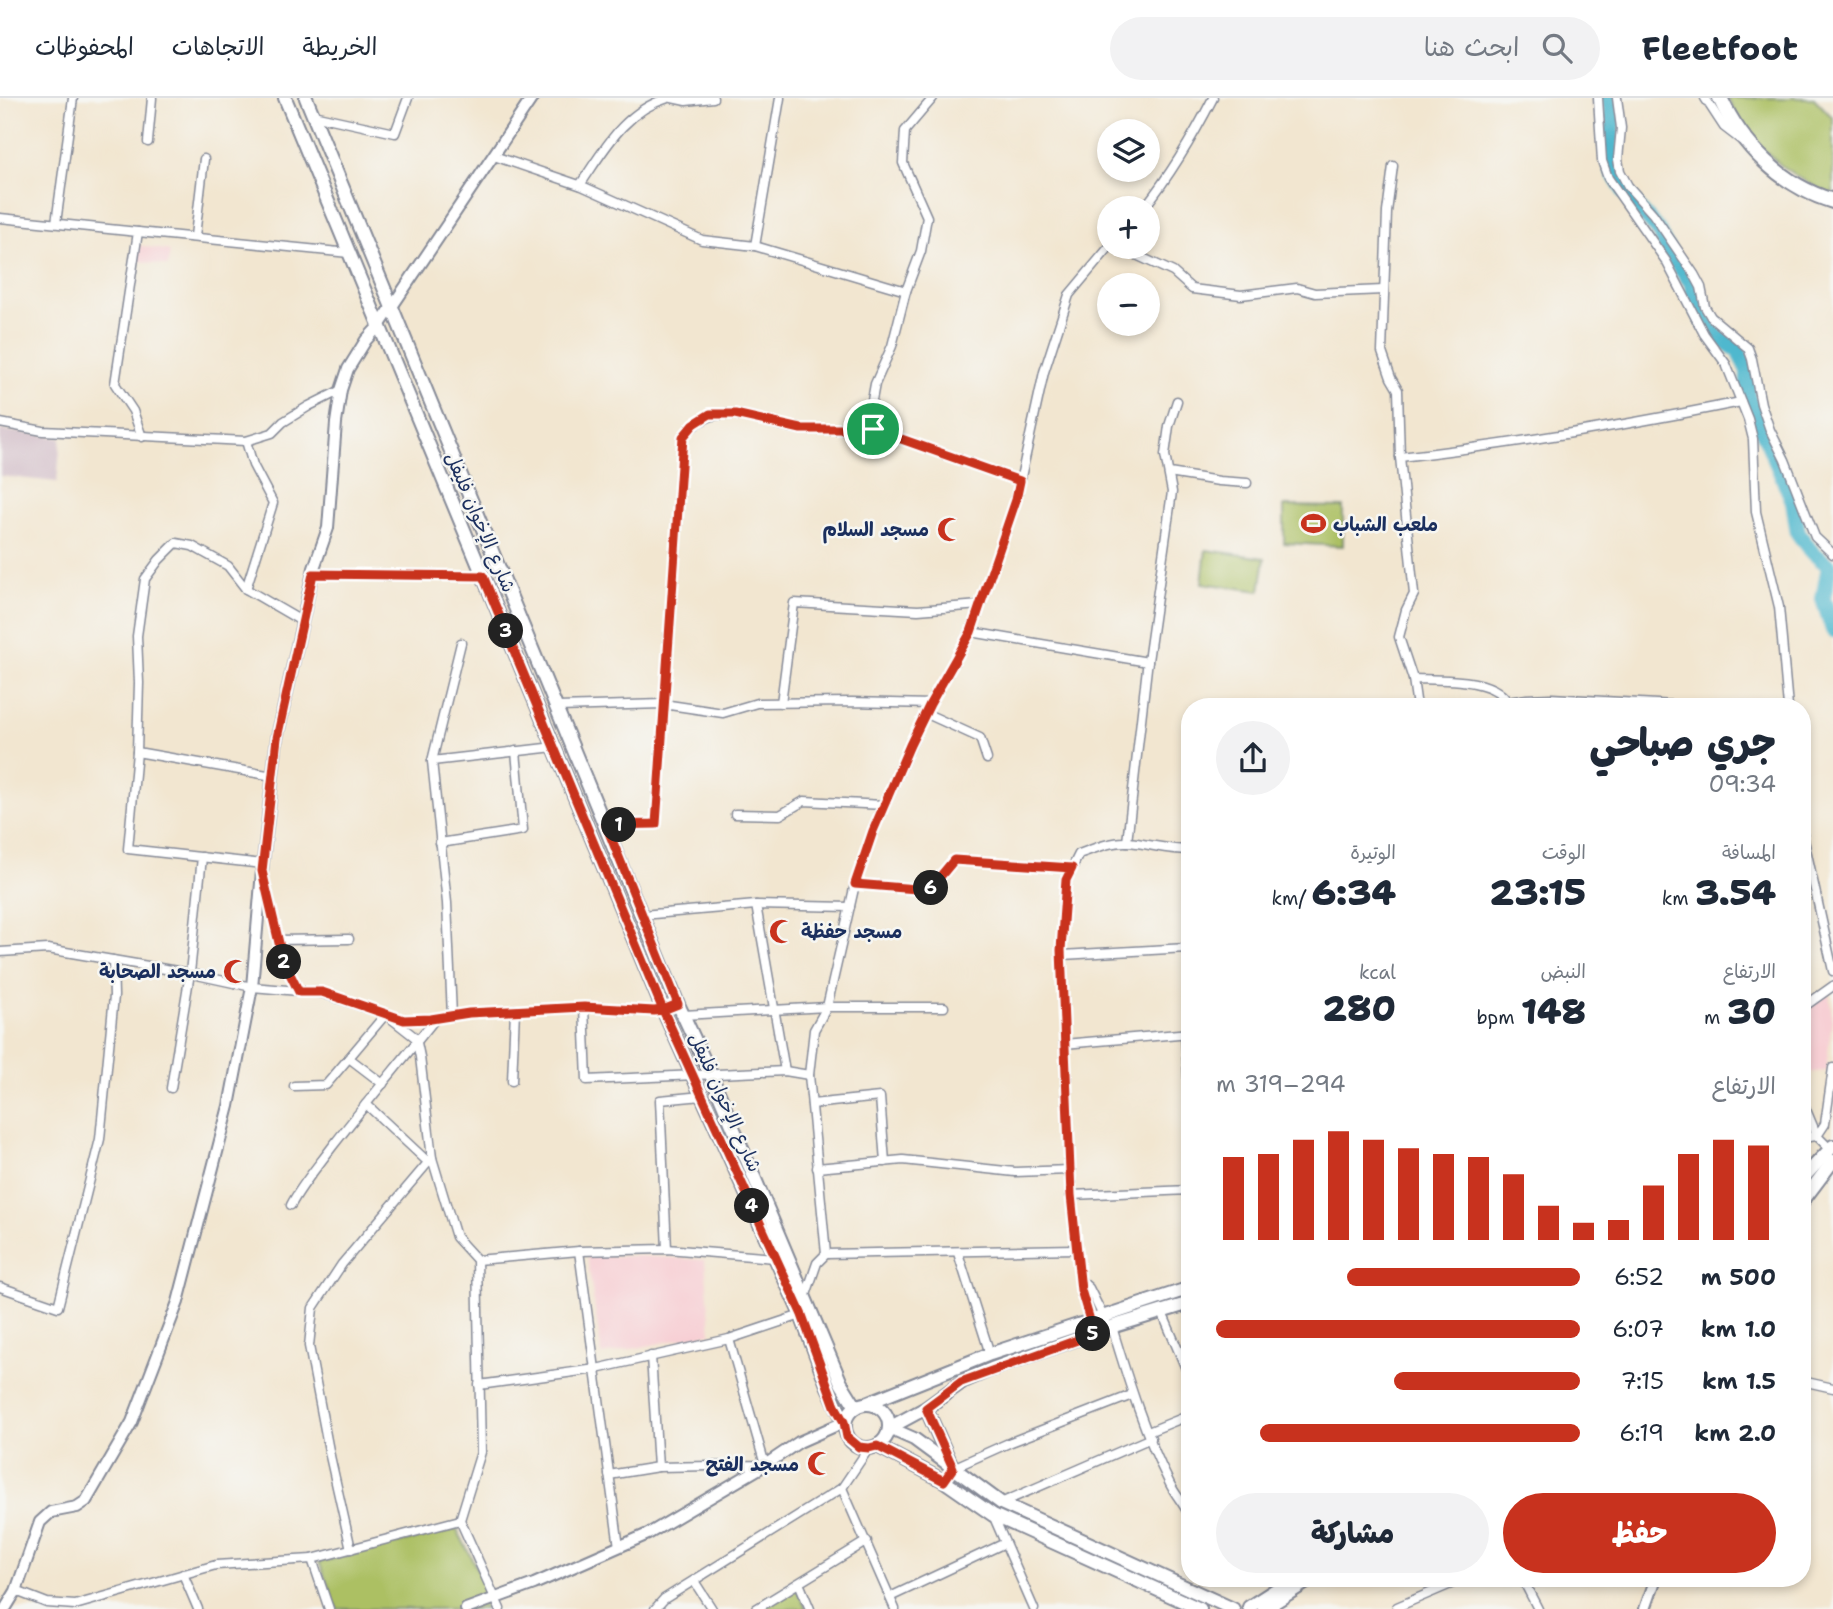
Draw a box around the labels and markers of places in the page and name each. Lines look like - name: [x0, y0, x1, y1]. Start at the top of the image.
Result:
- pin: [843, 399, 903, 459]
- sports icon: ملعب الشباب: [1299, 510, 1327, 538]
- place label: ملعب الشباب: [1333, 512, 1438, 537]
- mosque icon: مسجد السلام: [935, 515, 963, 543]
- place label: مسجد السلام: [823, 517, 929, 544]
- pin: 3: [489, 614, 524, 648]
- pin: 1: [602, 808, 636, 842]
- pin: 6: [914, 870, 948, 906]
- mosque icon: مسجد حفظة: [767, 917, 795, 945]
- place label: مسجد حفظة: [801, 919, 902, 944]
- pin: 2: [266, 944, 302, 980]
- mosque icon: مسجد الصحابة: [222, 957, 250, 985]
- place label: مسجد الصحابة: [99, 959, 216, 984]
- pin: 4: [734, 1188, 770, 1224]
- pin: 5: [1076, 1316, 1110, 1352]
- mosque icon: مسجد الفتح: [805, 1450, 833, 1478]
- place label: مسجد الفتح: [706, 1452, 799, 1477]

